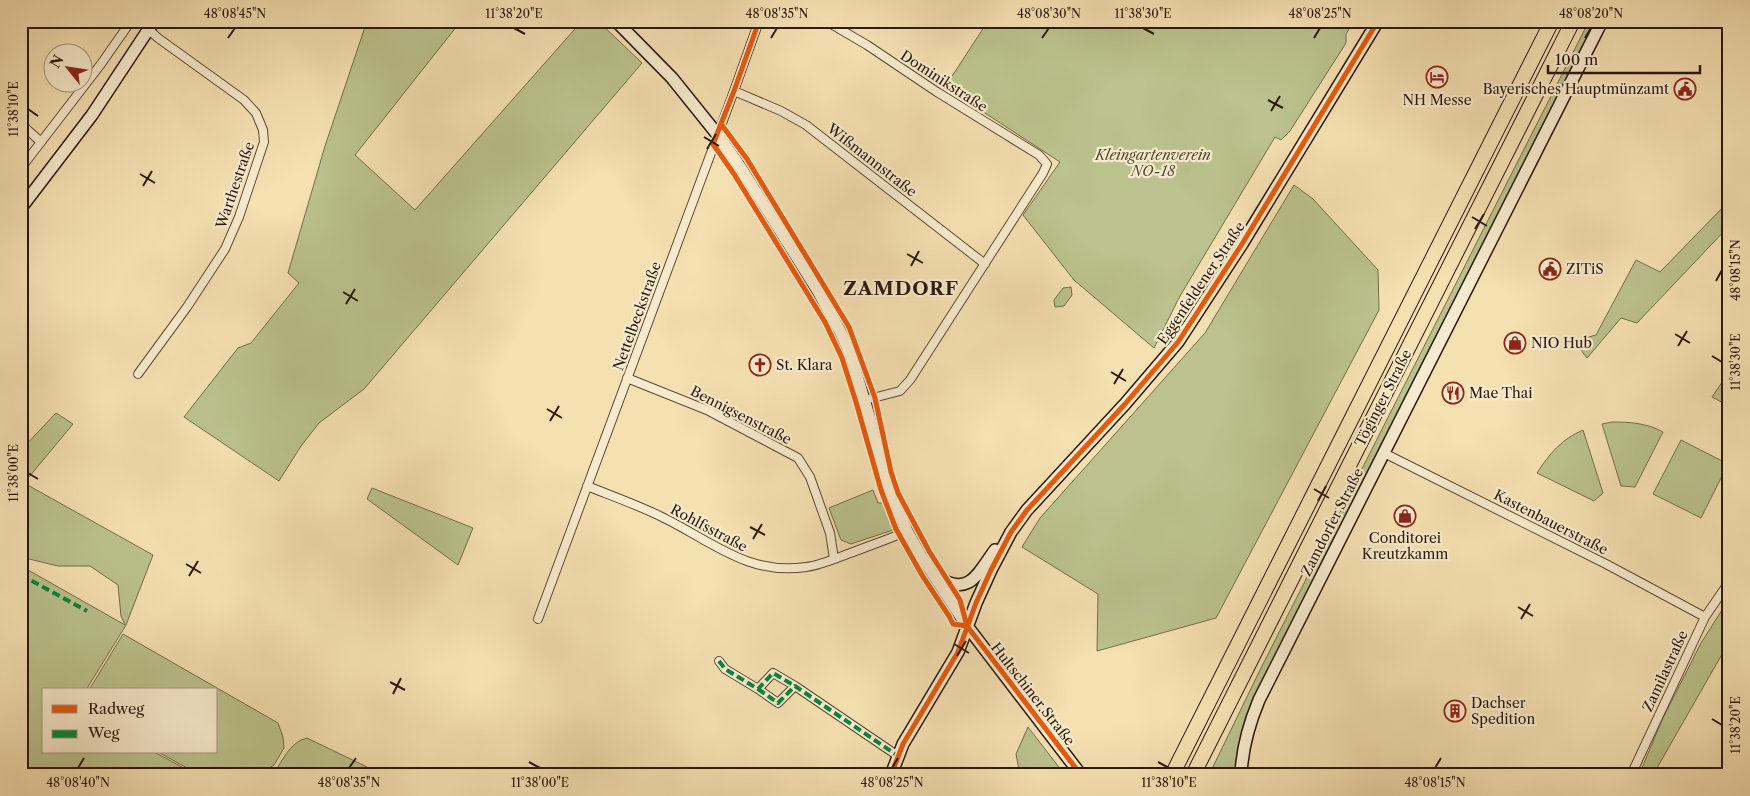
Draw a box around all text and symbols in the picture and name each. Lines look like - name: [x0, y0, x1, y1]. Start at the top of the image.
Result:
- text: 48°08'45"N: [204, 6, 266, 21]
- text: 11°38'20"E: [485, 6, 543, 21]
- text: 48°08'35"N: [746, 6, 808, 21]
- text: 48°08'30"N: [1017, 6, 1081, 21]
- text: 11°38'30"E: [1114, 6, 1172, 21]
- text: 48°08'25"N: [1288, 6, 1352, 21]
- text: 48°08'20"N: [1559, 6, 1623, 21]
- north arrow: [42, 42, 92, 92]
- scale bar: [1548, 42, 1700, 74]
- street label: Dominikstraße: [897, 46, 991, 116]
- text: 100 m: [1555, 50, 1598, 69]
- text: N: [46, 52, 68, 71]
- hotel icon: NH Messe: [1425, 65, 1449, 89]
- public building icon: Bayerisches Hauptmünzamt: [1673, 77, 1697, 101]
- place label: Bayerisches Hauptmünzamt: [1483, 80, 1669, 98]
- text: 11°38'10"E: [6, 81, 21, 137]
- place label: NH Messe: [1403, 91, 1472, 109]
- street label: Wißmannstraße: [823, 119, 921, 201]
- street label: Warthestraße: [211, 139, 258, 232]
- park label: Kleingartenverein NO-18: [1094, 146, 1211, 180]
- street label: Eggenfeldener Straße: [1153, 218, 1249, 348]
- text: 48°08'15"N: [1728, 239, 1743, 301]
- public building icon: ZITiS: [1538, 257, 1562, 281]
- street label: Nettelbeckstraße: [609, 259, 665, 373]
- place label: ZITiS: [1566, 260, 1604, 278]
- district label: ZAMDORF: [843, 277, 959, 300]
- shop icon: NIO Hub: [1503, 331, 1527, 355]
- text: 11°38'30"E: [1728, 333, 1743, 391]
- place label: NIO Hub: [1531, 334, 1592, 352]
- street label: Töginger Straße: [1351, 346, 1415, 450]
- church icon: St. Klara: [748, 353, 772, 377]
- place label: St. Klara: [776, 356, 833, 374]
- restaurant icon: Mae Thai: [1441, 381, 1465, 405]
- street label: Bennigsenstraße: [687, 382, 795, 448]
- place label: Mae Thai: [1469, 384, 1533, 402]
- text: 11°38'00"E: [6, 444, 21, 502]
- street label: Zamdorfer Straße: [1297, 465, 1367, 579]
- street label: Kastenbauerstraße: [1491, 485, 1611, 559]
- street label: Rohlfsstraße: [667, 500, 751, 556]
- shop icon: Conditorei Kreutzkamm: [1393, 504, 1417, 528]
- place label: Conditorei Kreutzkamm: [1362, 529, 1448, 563]
- street label: Zamilastraße: [1638, 627, 1692, 714]
- street label: Hultschiner Straße: [987, 639, 1079, 749]
- legend: [42, 688, 218, 754]
- place label: Dachser Spedition: [1471, 694, 1535, 728]
- text: 11°38'20"E: [1728, 696, 1743, 754]
- text: Radweg: [88, 699, 144, 718]
- building icon: Dachser Spedition: [1443, 699, 1467, 723]
- text: Weg: [87, 723, 120, 742]
- text: 48°08'40"N: [46, 775, 110, 790]
- text: 48°08'35"N: [318, 775, 380, 790]
- text: 11°38'00"E: [511, 775, 569, 790]
- text: 48°08'25"N: [860, 775, 924, 790]
- text: 11°38'10"E: [1141, 775, 1197, 790]
- text: 48°08'15"N: [1404, 775, 1466, 790]

